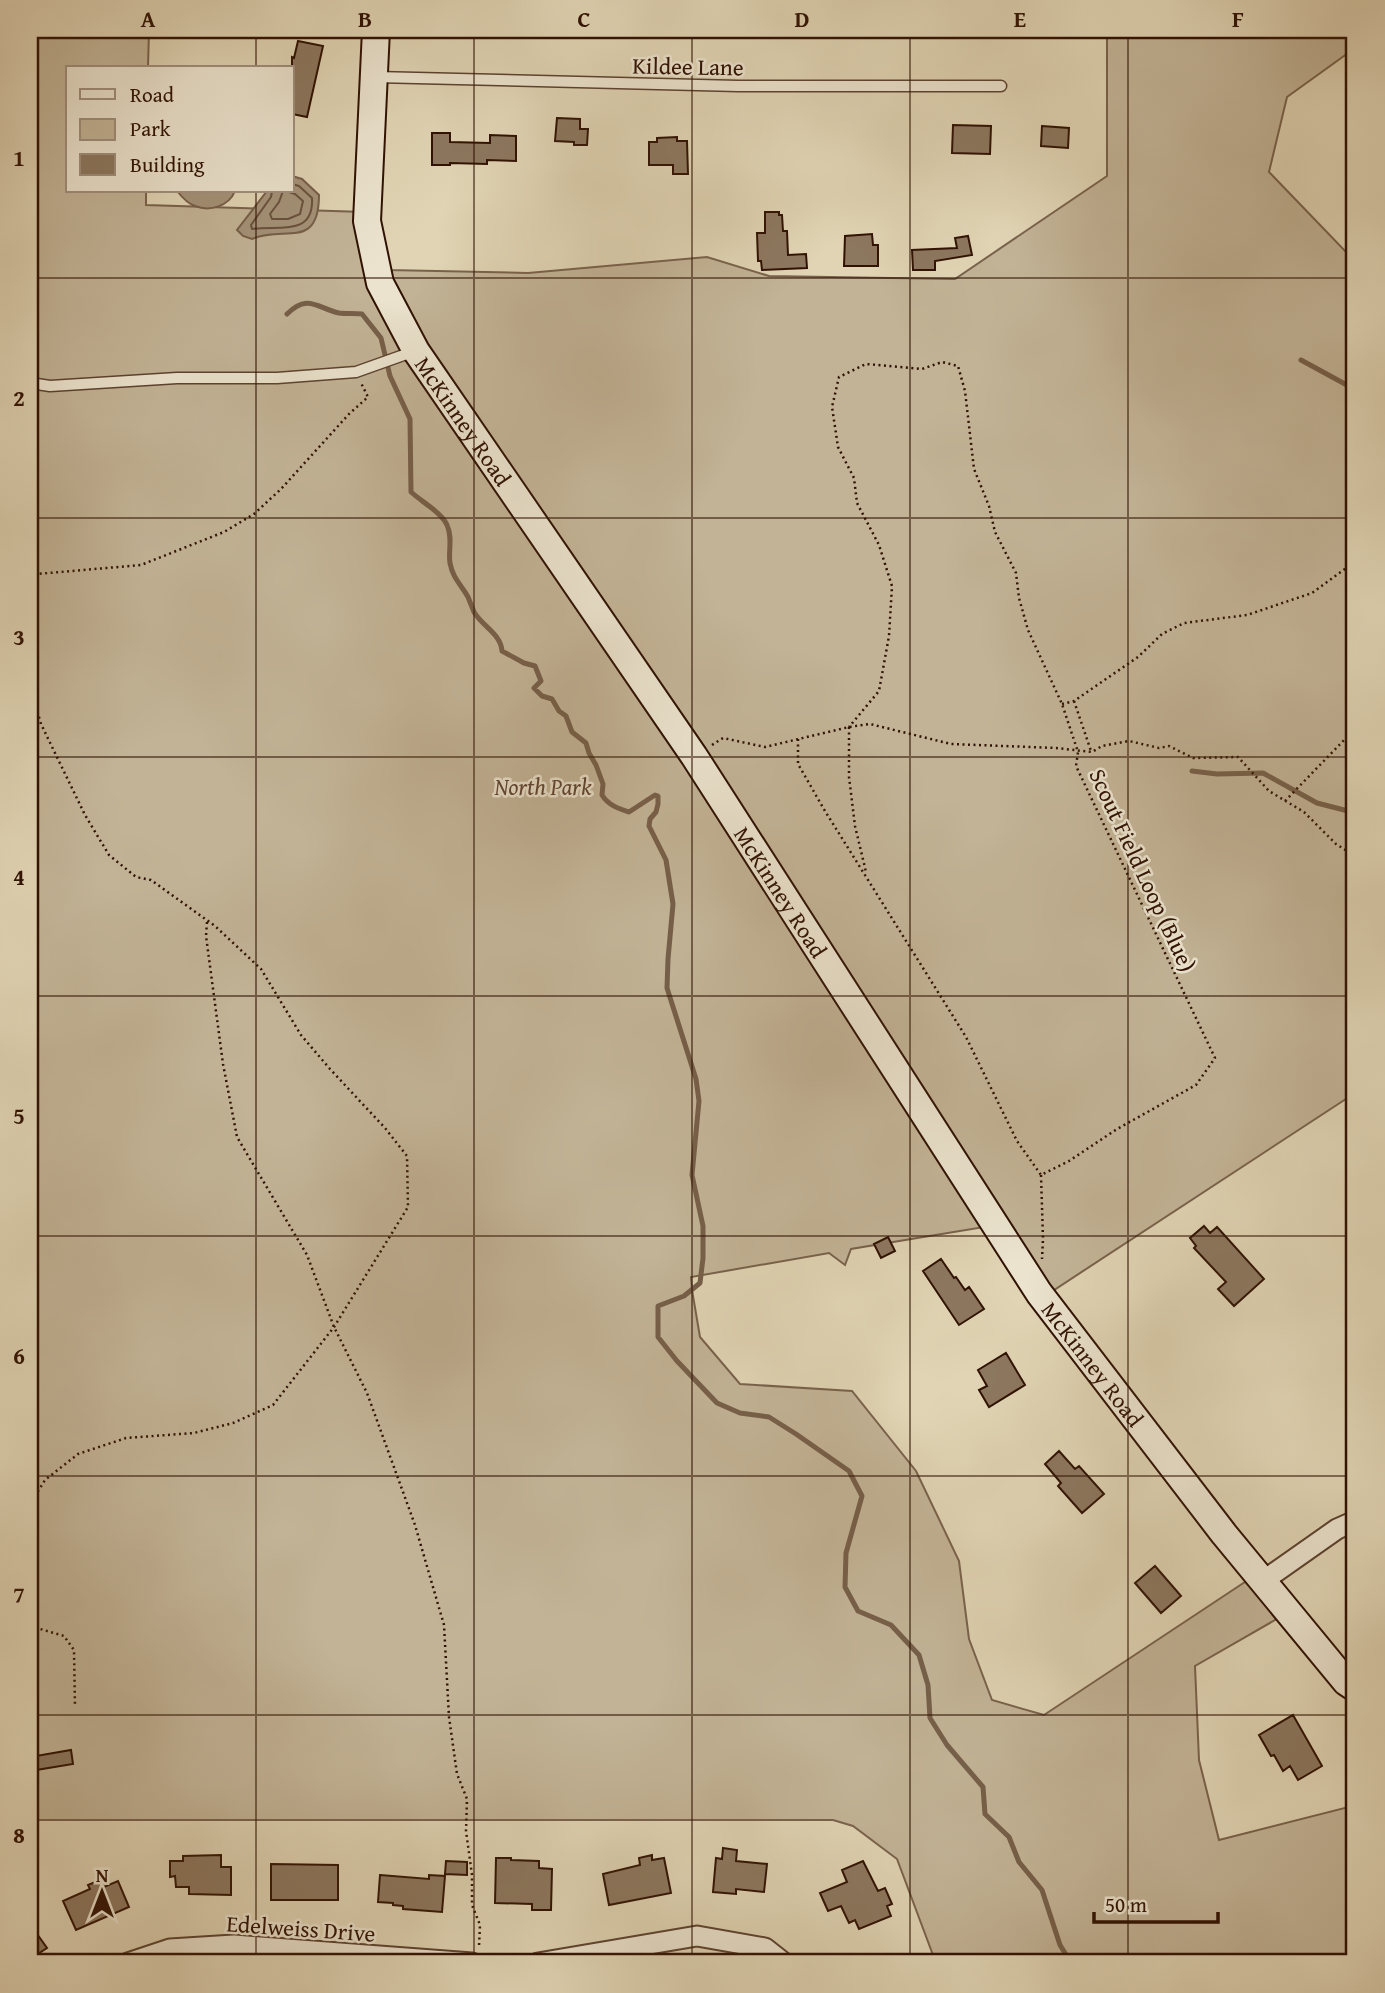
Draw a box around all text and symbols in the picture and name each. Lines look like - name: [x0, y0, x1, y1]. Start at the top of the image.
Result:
- text: A: [141, 2, 156, 35]
- text: B: [358, 2, 372, 35]
- text: C: [577, 2, 591, 35]
- text: D: [795, 2, 810, 35]
- text: E: [1014, 2, 1026, 35]
- text: F: [1232, 2, 1244, 35]
- street label: Kildee Lane: [632, 49, 744, 83]
- legend: [66, 66, 294, 192]
- text: Road: [130, 79, 175, 110]
- text: Park: [130, 113, 171, 144]
- text: 1: [13, 141, 25, 174]
- text: Building: [130, 149, 205, 180]
- street label: McKinney Road: [408, 349, 520, 493]
- text: 2: [13, 381, 25, 414]
- text: 3: [13, 620, 25, 653]
- street label: Scout Field Loop (Blue): [1081, 763, 1205, 977]
- park label: North Park: [494, 770, 592, 803]
- street label: McKinney Road: [727, 819, 836, 965]
- text: 4: [13, 860, 25, 893]
- text: 5: [13, 1099, 25, 1132]
- street label: McKinney Road: [1034, 1294, 1153, 1434]
- text: 6: [13, 1339, 25, 1372]
- text: 7: [13, 1578, 25, 1611]
- text: 8: [13, 1818, 25, 1851]
- north arrow: [66, 1856, 136, 1926]
- text: N: [96, 1861, 109, 1889]
- scale bar: [1094, 1881, 1219, 1925]
- text: 50 m: [1105, 1889, 1147, 1920]
- street label: Edelweiss Drive: [225, 1906, 377, 1950]

